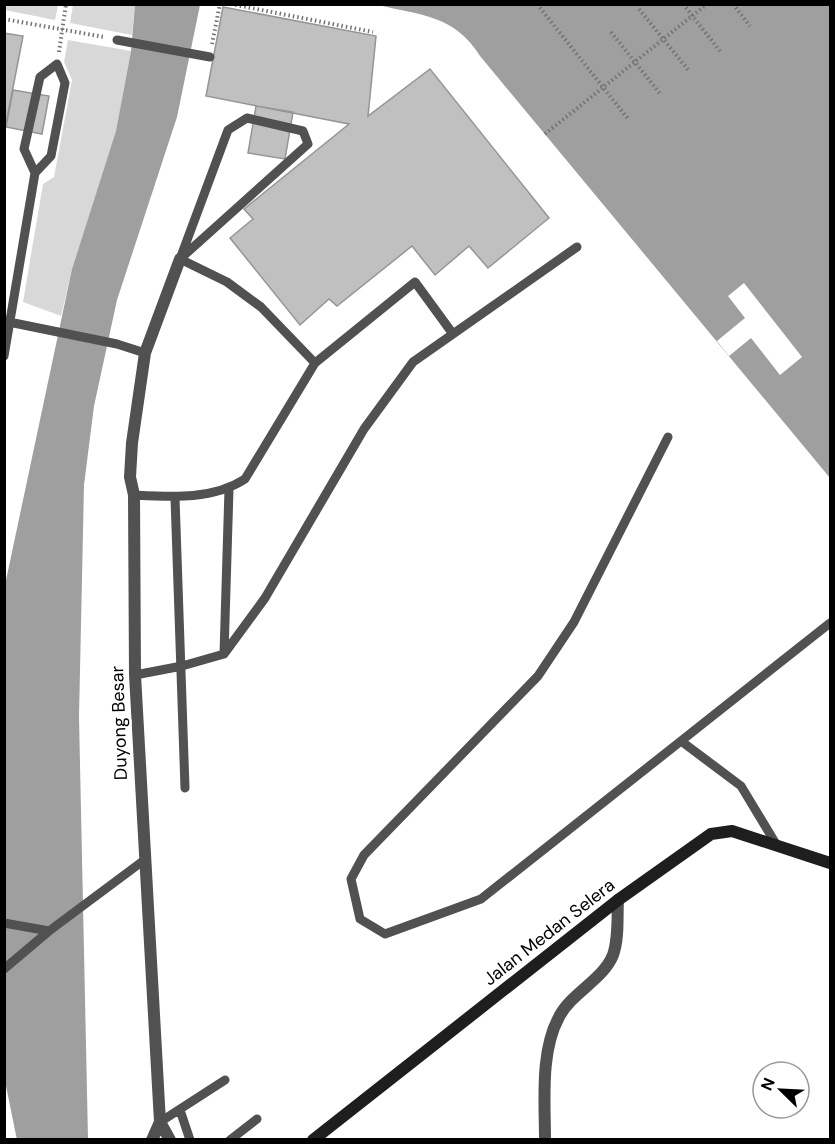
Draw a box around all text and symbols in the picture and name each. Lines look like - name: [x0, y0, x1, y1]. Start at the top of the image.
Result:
- street label: Duyong Besar: [105, 665, 133, 781]
- street label: Jalan Medan Selera: [478, 873, 620, 991]
- north arrow: [751, 1060, 811, 1120]
- text: N: [756, 1075, 780, 1094]

